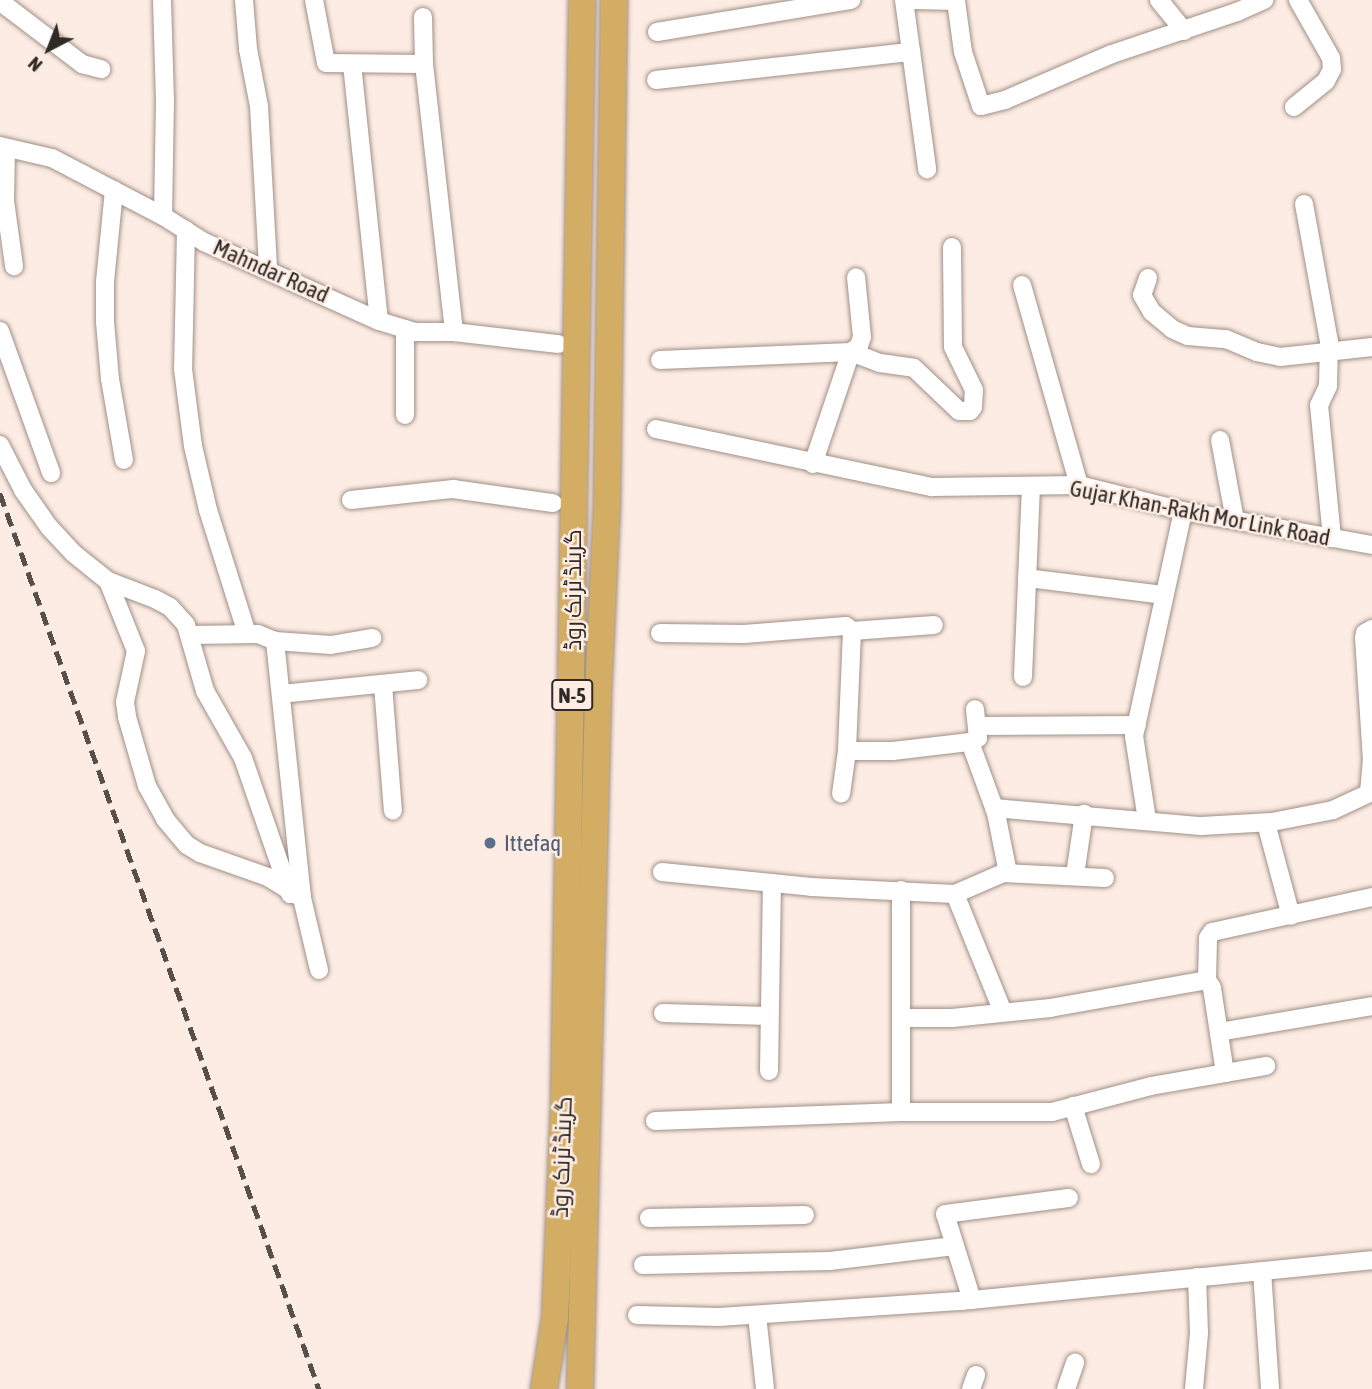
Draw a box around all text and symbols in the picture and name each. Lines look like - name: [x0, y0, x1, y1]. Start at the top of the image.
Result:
- north arrow: [14, 14, 84, 84]
- text: N: [23, 53, 46, 77]
- street label: Mahndar Road: [209, 233, 333, 309]
- street label: Gujar Khan-Rakh Mor Link Road: [1068, 474, 1332, 552]
- street label: گرینڈ ٹرنک روڈ: [559, 529, 587, 651]
- road number: N-5: [551, 678, 593, 712]
- place label: Ittefaq: [504, 829, 561, 857]
- marker: Ittefaq: [482, 835, 498, 851]
- street label: گرینڈ ٹرنک روڈ: [546, 1096, 578, 1218]

